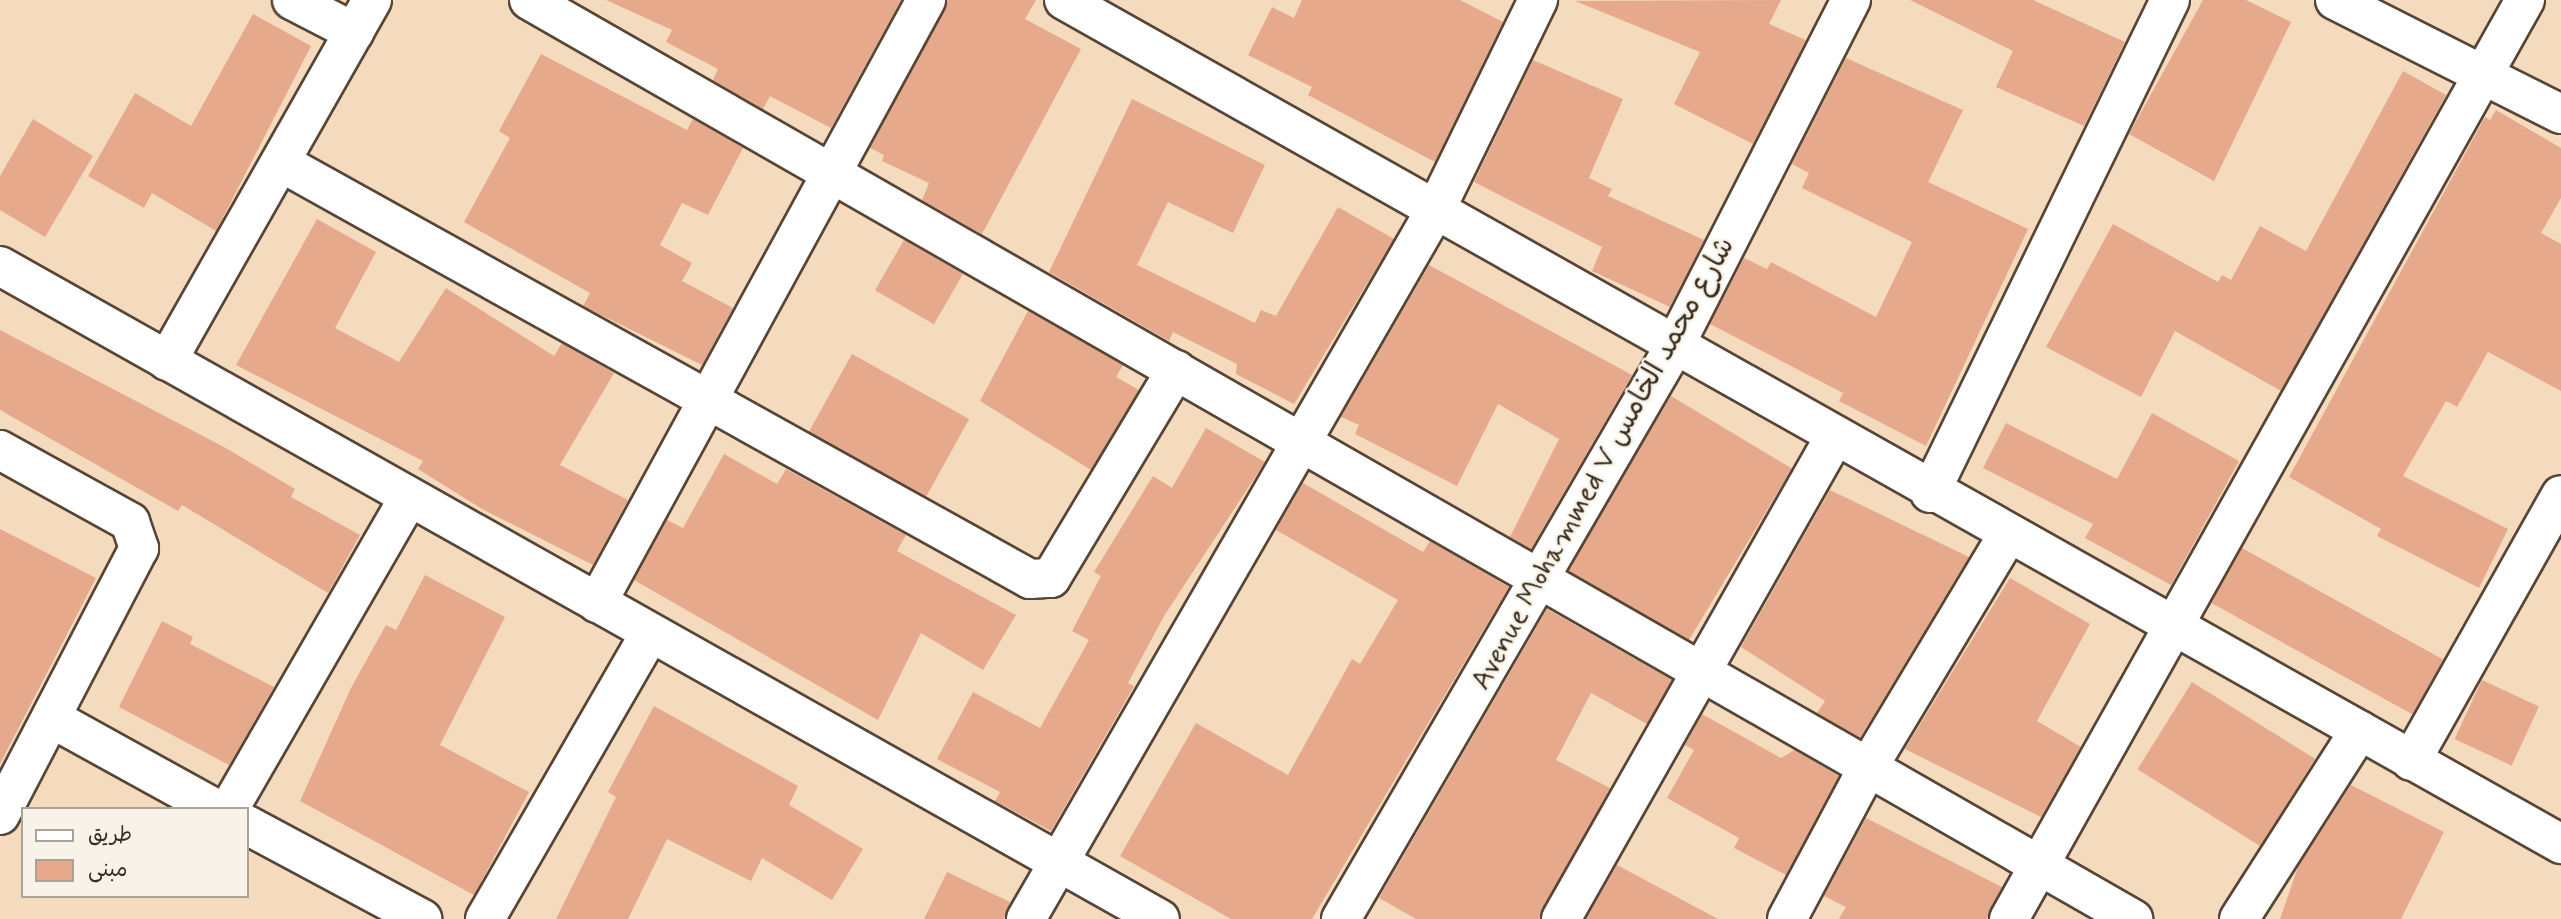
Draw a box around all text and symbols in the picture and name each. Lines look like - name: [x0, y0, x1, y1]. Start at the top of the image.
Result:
- street label: Avenue Mohammed V شارع محمد الخامس: [1467, 235, 1741, 693]
- legend: [21, 807, 248, 898]
- text: طريق: [88, 821, 132, 849]
- text: مبنى: [88, 856, 127, 884]

